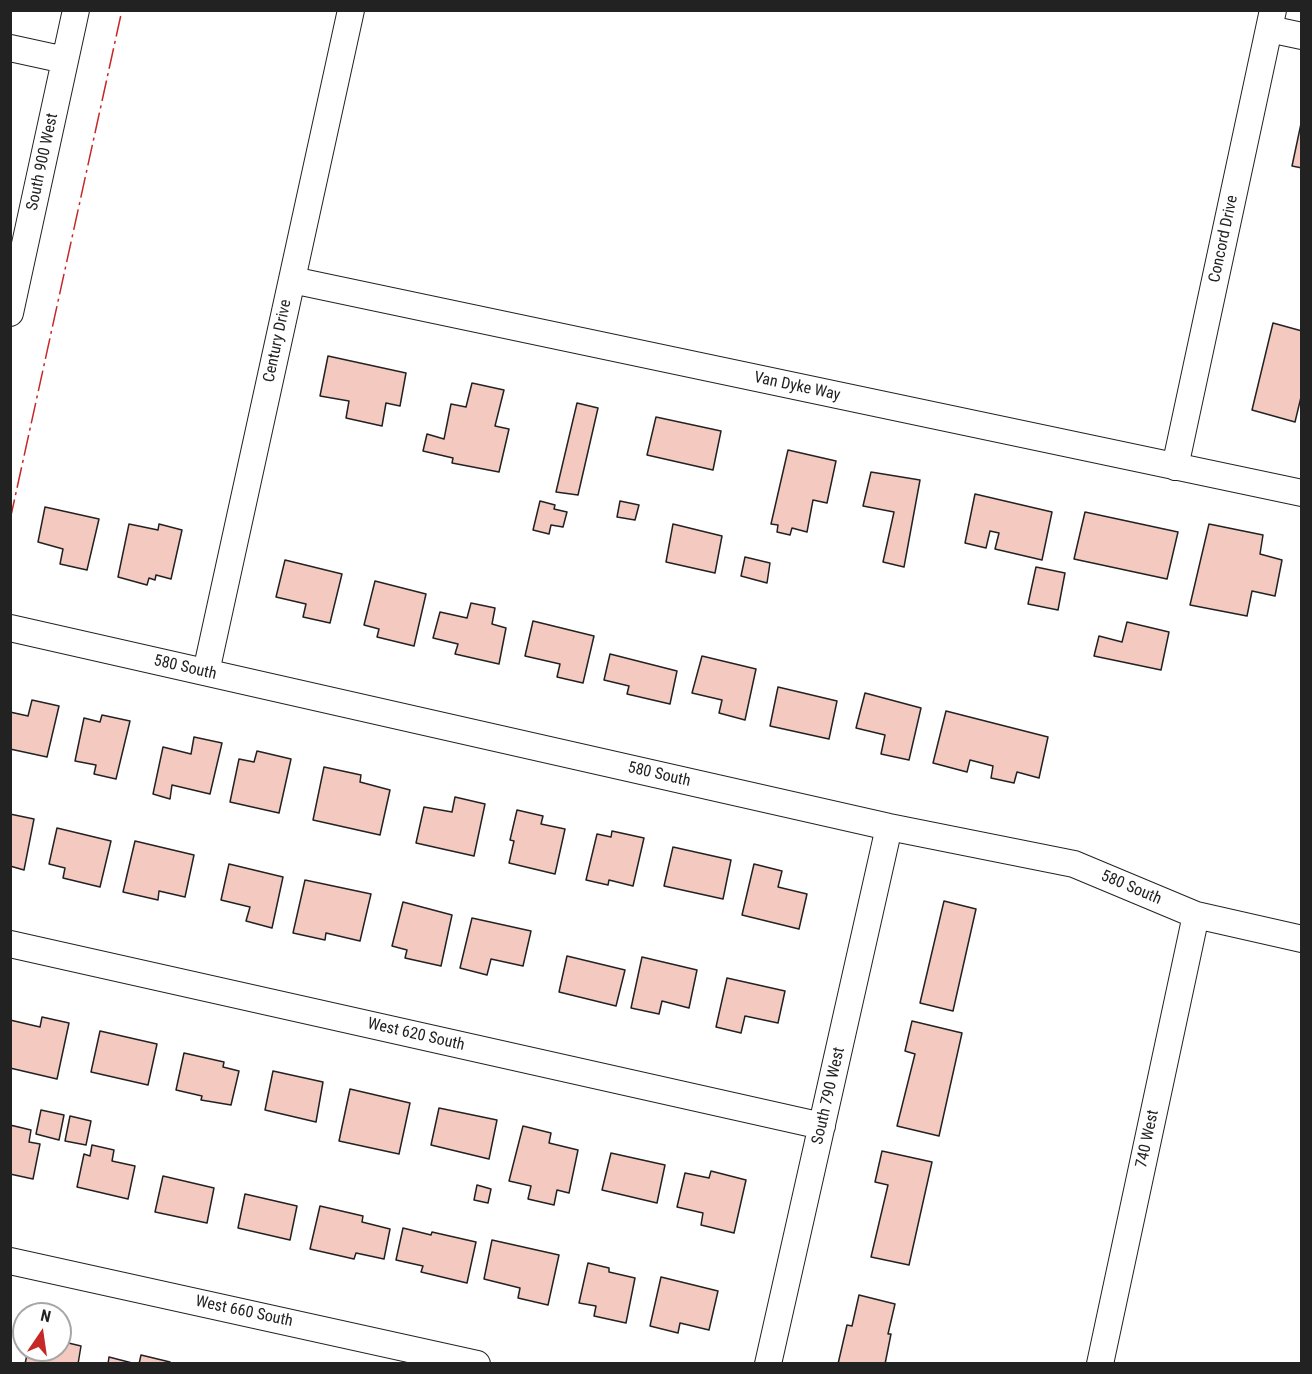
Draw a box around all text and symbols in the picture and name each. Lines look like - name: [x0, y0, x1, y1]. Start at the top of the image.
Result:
- street label: South 900 West: [23, 112, 63, 212]
- street label: Concord Drive: [1205, 194, 1243, 284]
- street label: Century Drive: [260, 298, 296, 384]
- street label: Van Dyke Way: [752, 368, 842, 406]
- street label: 580 South: [152, 651, 218, 685]
- street label: 580 South: [626, 758, 692, 792]
- street label: 580 South: [1098, 867, 1164, 909]
- street label: West 620 South: [366, 1015, 466, 1055]
- street label: South 790 West: [809, 1046, 849, 1146]
- street label: 740 West: [1132, 1108, 1164, 1170]
- street label: West 660 South: [194, 1292, 294, 1332]
- north arrow: [12, 1302, 72, 1362]
- text: N: [39, 1306, 53, 1326]

